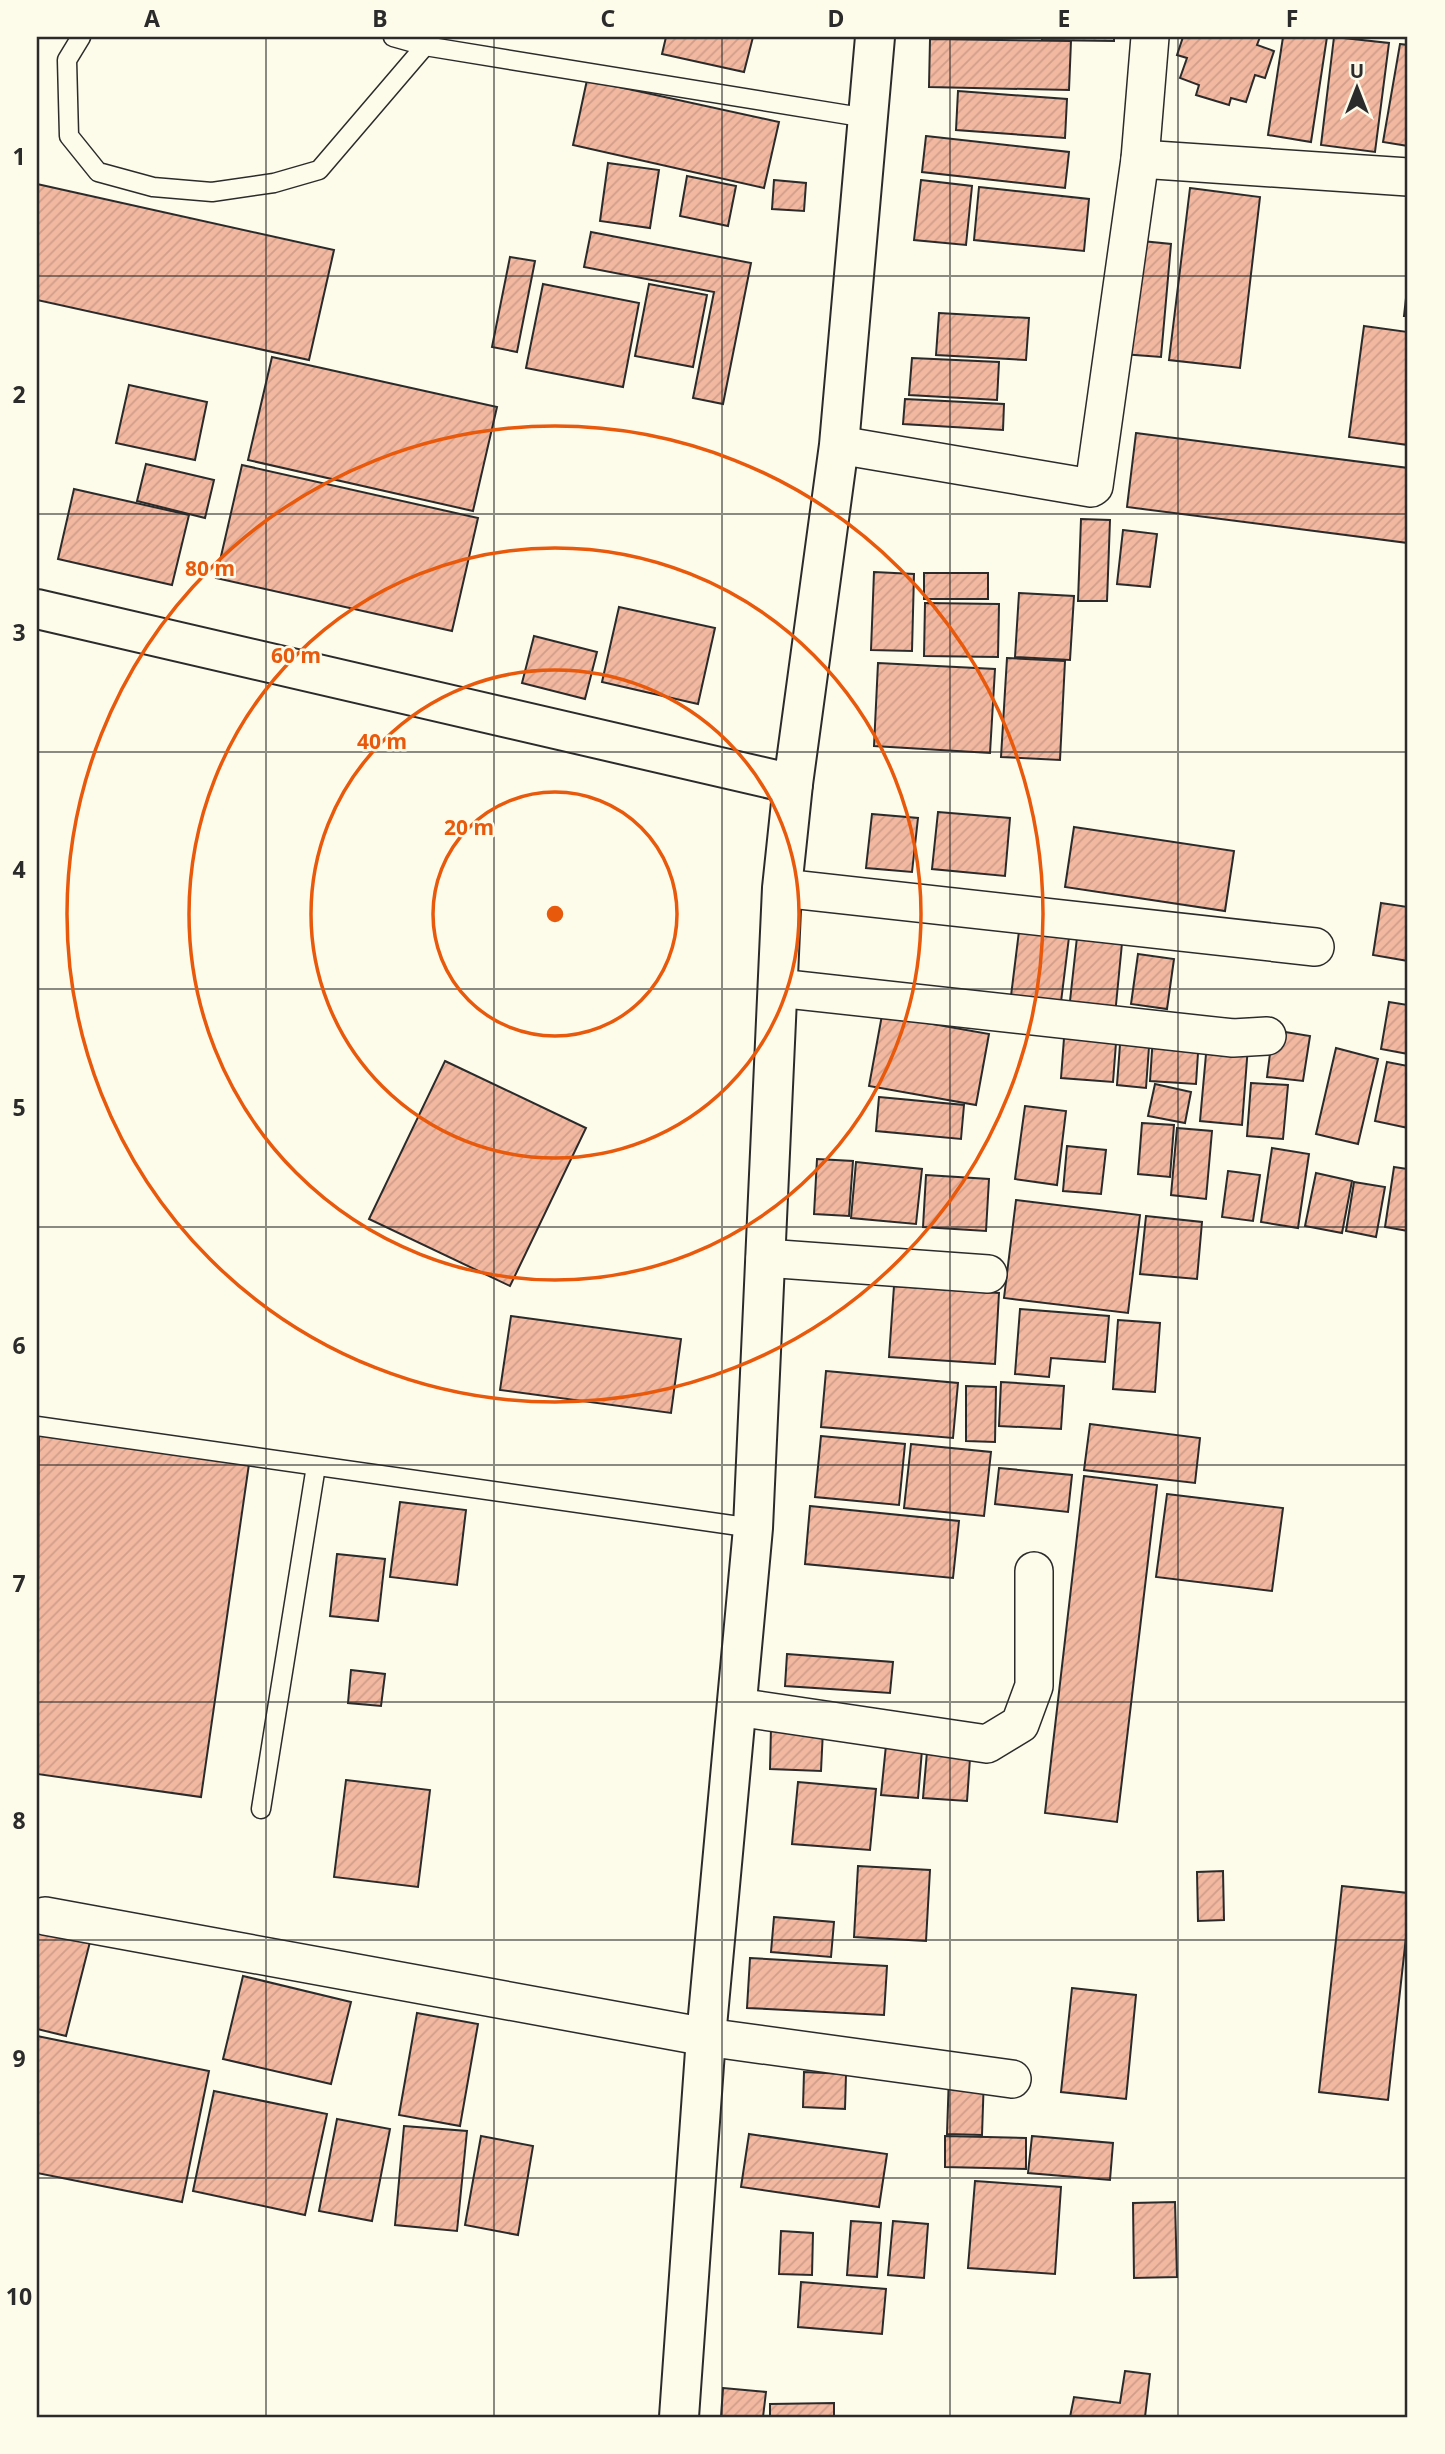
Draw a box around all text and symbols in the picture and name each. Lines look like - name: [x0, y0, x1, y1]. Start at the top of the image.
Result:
- text: A: [144, 2, 160, 34]
- text: B: [372, 2, 388, 34]
- text: C: [601, 2, 616, 34]
- text: D: [828, 2, 844, 34]
- text: E: [1058, 2, 1070, 34]
- text: F: [1286, 2, 1298, 34]
- north arrow: [1322, 52, 1392, 122]
- text: U: [1350, 58, 1364, 84]
- text: 1: [12, 140, 26, 172]
- text: 2: [12, 378, 26, 410]
- text: 80 m: [185, 554, 235, 582]
- text: 3: [12, 616, 26, 648]
- text: 60 m: [271, 641, 321, 669]
- text: 40 m: [357, 727, 407, 755]
- text: 20 m: [444, 813, 494, 841]
- text: 4: [12, 853, 26, 885]
- centre of rings: [543, 902, 567, 926]
- text: 5: [12, 1091, 26, 1123]
- text: 6: [12, 1329, 26, 1361]
- text: 7: [12, 1567, 26, 1599]
- text: 8: [12, 1804, 26, 1836]
- text: 9: [12, 2042, 26, 2074]
- text: 10: [6, 2280, 32, 2312]

